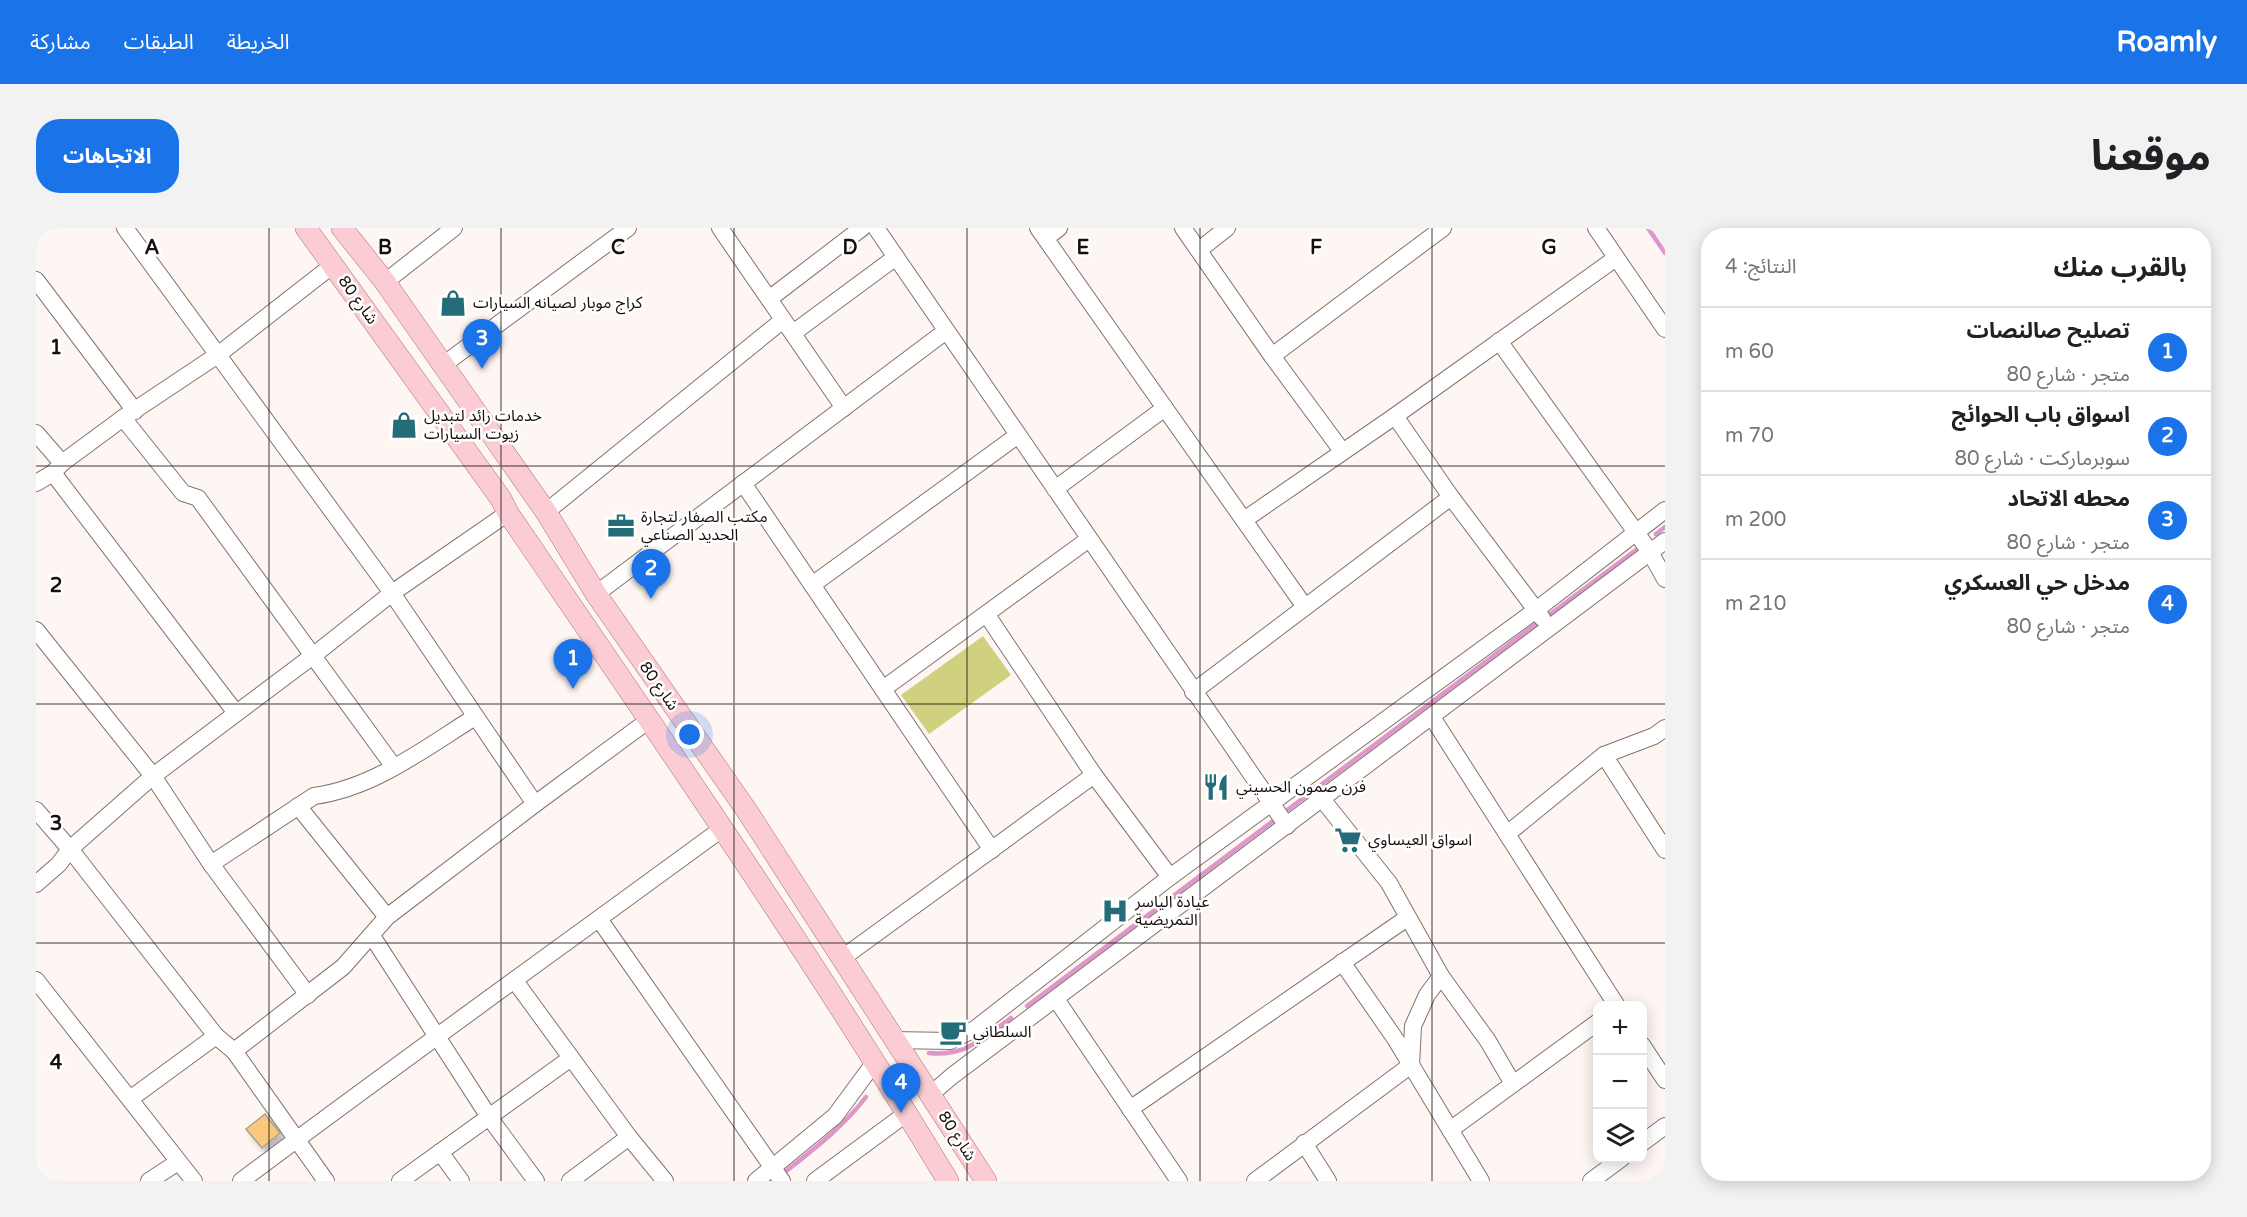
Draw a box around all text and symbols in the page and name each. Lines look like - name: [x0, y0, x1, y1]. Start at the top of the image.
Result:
- text: Roamly: [2117, 25, 2217, 59]
- text: مشاركة: [30, 30, 91, 55]
- text: الطبقات: [124, 30, 194, 55]
- text: الخريطة: [227, 30, 290, 55]
- button: الاتجاهات: [36, 119, 179, 193]
- text: موقعنا: [2091, 131, 2211, 182]
- text: A: [145, 236, 160, 260]
- text: B: [378, 236, 392, 260]
- text: C: [611, 236, 625, 260]
- text: D: [842, 236, 858, 260]
- text: E: [1077, 236, 1090, 260]
- text: F: [1310, 236, 1322, 260]
- text: G: [1541, 236, 1557, 260]
- text: بالقرب منك: [2053, 252, 2187, 283]
- text: النتائج: 4: [1725, 255, 1796, 279]
- street label: شارع 80: [332, 272, 382, 329]
- shop icon: كراج موبار لصيانه السيارات: [438, 288, 468, 318]
- place label: كراج موبار لصيانه السيارات: [473, 293, 643, 315]
- text: تصليح صالنصات: [1966, 318, 2130, 344]
- pin: 3: [462, 320, 502, 369]
- text: 1: [50, 336, 62, 360]
- text: 60 m: [1725, 340, 1774, 364]
- text: 1: [2161, 340, 2174, 364]
- text: متجر · شارع 80: [2006, 363, 2130, 387]
- text: اسواق باب الحوائج: [1952, 402, 2130, 428]
- place label: خدمات رائد لتبديل زيوت السيارات: [424, 406, 542, 444]
- shop icon: خدمات رائد لتبديل زيوت السيارات: [389, 410, 419, 440]
- text: 70 m: [1725, 424, 1774, 448]
- text: 2: [2161, 424, 2174, 448]
- text: سوبرماركت · شارع 80: [1955, 447, 2130, 471]
- text: محطه الاتحاد: [2008, 486, 2130, 512]
- place label: مكتب الصفار لتجارة الحديد الصناعي: [641, 507, 768, 547]
- text: 200 m: [1725, 508, 1786, 532]
- text: 3: [2161, 508, 2174, 532]
- office icon: مكتب الصفار لتجارة الحديد الصناعي: [606, 511, 636, 541]
- text: متجر · شارع 80: [2006, 531, 2130, 555]
- pin: 2: [632, 550, 670, 599]
- text: مدخل حي العسكري: [1944, 570, 2130, 596]
- text: 2: [50, 574, 62, 598]
- text: 210 m: [1725, 592, 1786, 616]
- text: 4: [2161, 592, 2174, 616]
- text: متجر · شارع 80: [2006, 615, 2130, 639]
- pin: 1: [554, 640, 592, 689]
- street label: شارع 80: [633, 658, 683, 716]
- your location: [675, 720, 704, 749]
- restaurant icon: فرن صمون الحسيني: [1201, 772, 1231, 802]
- place label: فرن صمون الحسيني: [1236, 777, 1366, 799]
- text: 3: [50, 812, 62, 836]
- supermarket icon: اسواق العيساوي: [1333, 825, 1363, 855]
- place label: اسواق العيساوي: [1368, 830, 1472, 852]
- place label: عيادة الياسر التمريضية: [1134, 892, 1209, 930]
- hospital icon: عيادة الياسر التمريضية: [1100, 896, 1130, 926]
- map controls: [1593, 1001, 1647, 1163]
- button: +: [1593, 1001, 1647, 1055]
- cafe icon: السلطاني: [938, 1017, 968, 1047]
- place label: السلطاني: [973, 1022, 1031, 1044]
- text: 4: [50, 1051, 63, 1075]
- button: −: [1593, 1055, 1647, 1109]
- pin: 4: [882, 1064, 920, 1113]
- street label: شارع 80: [932, 1107, 980, 1166]
- button: layers: [1593, 1109, 1647, 1163]

